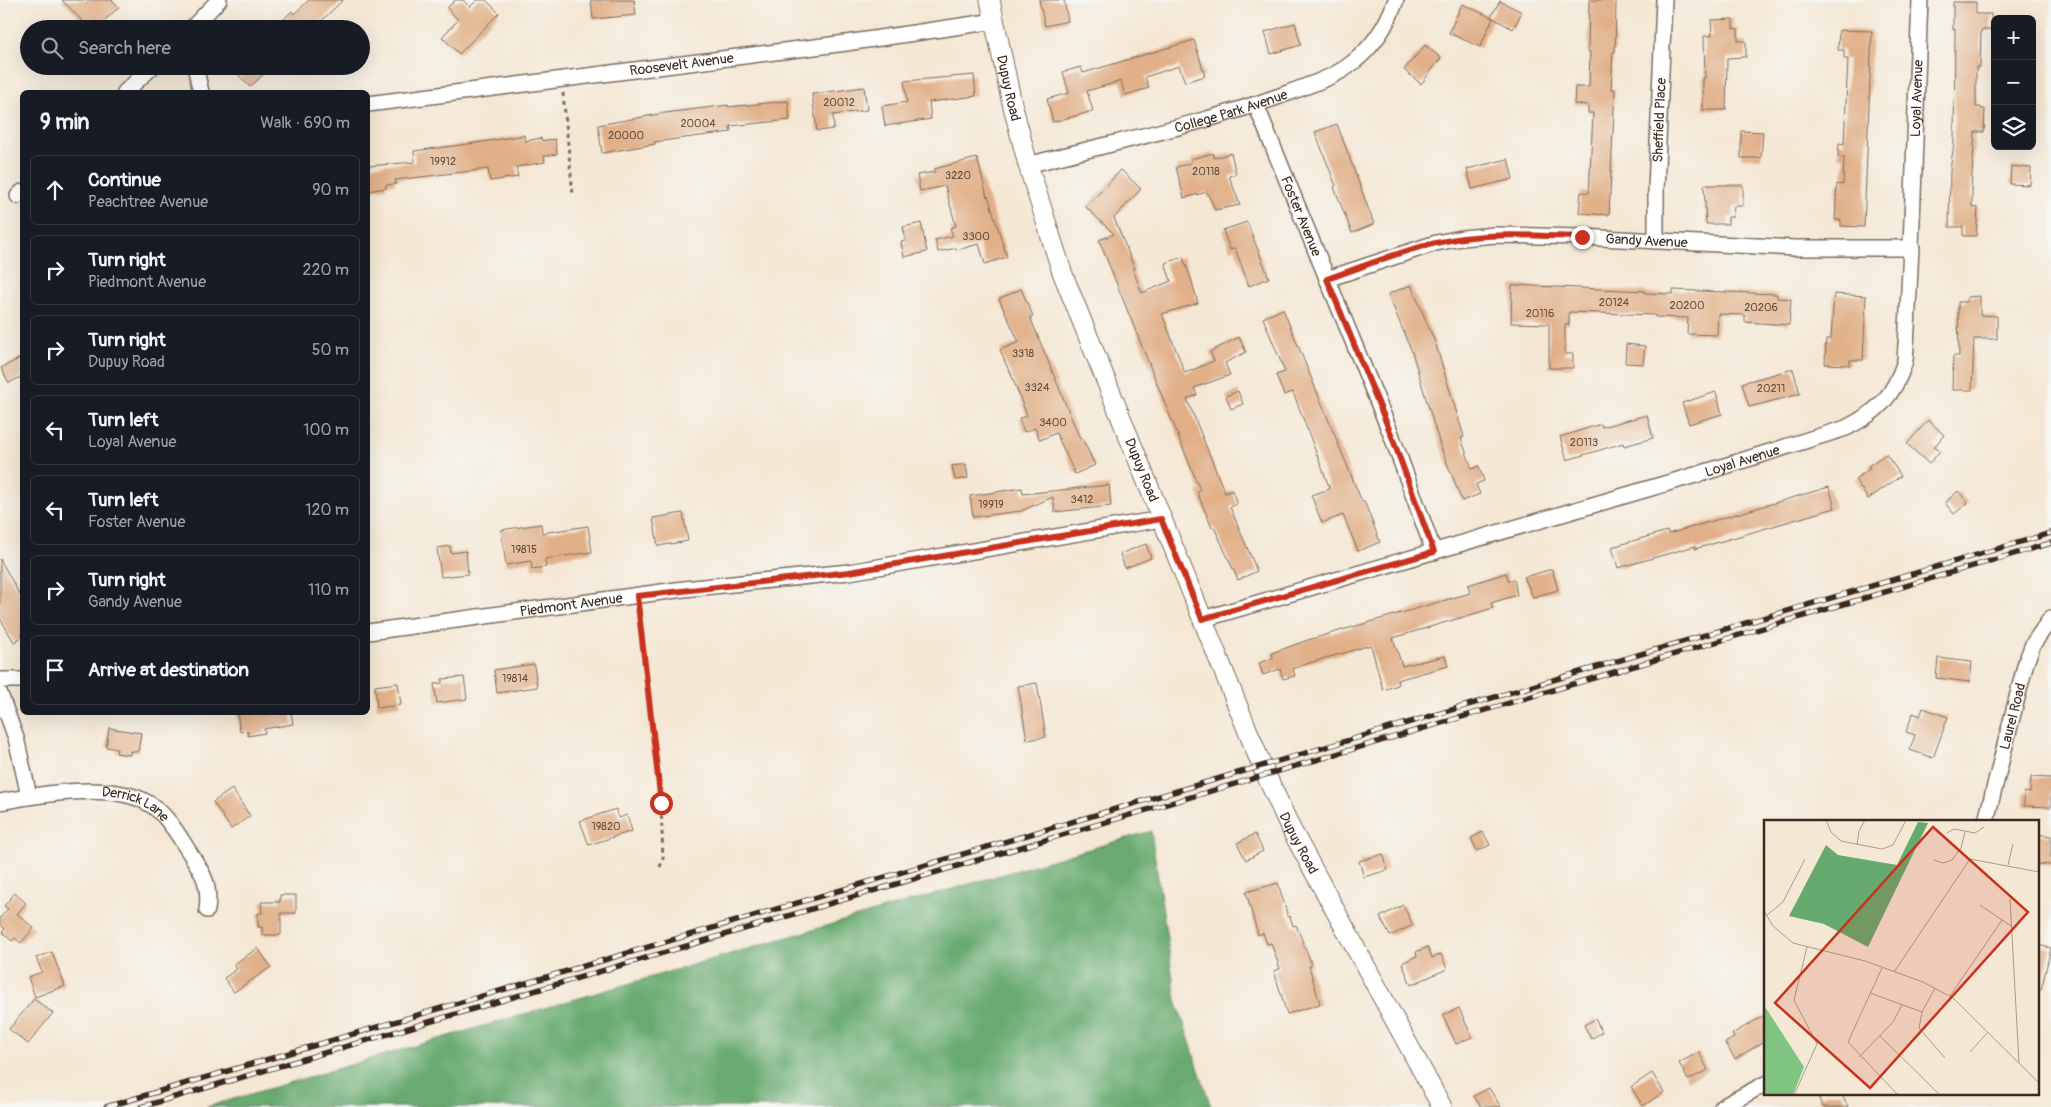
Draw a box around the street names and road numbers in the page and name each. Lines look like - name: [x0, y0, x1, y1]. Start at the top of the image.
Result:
- street label: Roosevelt Avenue: [628, 49, 735, 79]
- street label: Dupuy Road: [993, 53, 1025, 123]
- street label: Loyal Avenue: [1907, 59, 1926, 137]
- street label: Sheffield Place: [1649, 77, 1669, 163]
- street label: College Park Avenue: [1173, 85, 1290, 136]
- street label: Foster Avenue: [1278, 173, 1326, 259]
- street label: Gandy Avenue: [1605, 230, 1688, 251]
- street label: Dupuy Road: [1122, 435, 1163, 504]
- street label: Loyal Avenue: [1703, 441, 1782, 480]
- street label: Piedmont Avenue: [519, 589, 624, 620]
- street label: Laurel Road: [1996, 681, 2029, 751]
- street label: Derrick Lane: [101, 783, 173, 825]
- street label: Dupuy Road: [1276, 809, 1322, 877]

